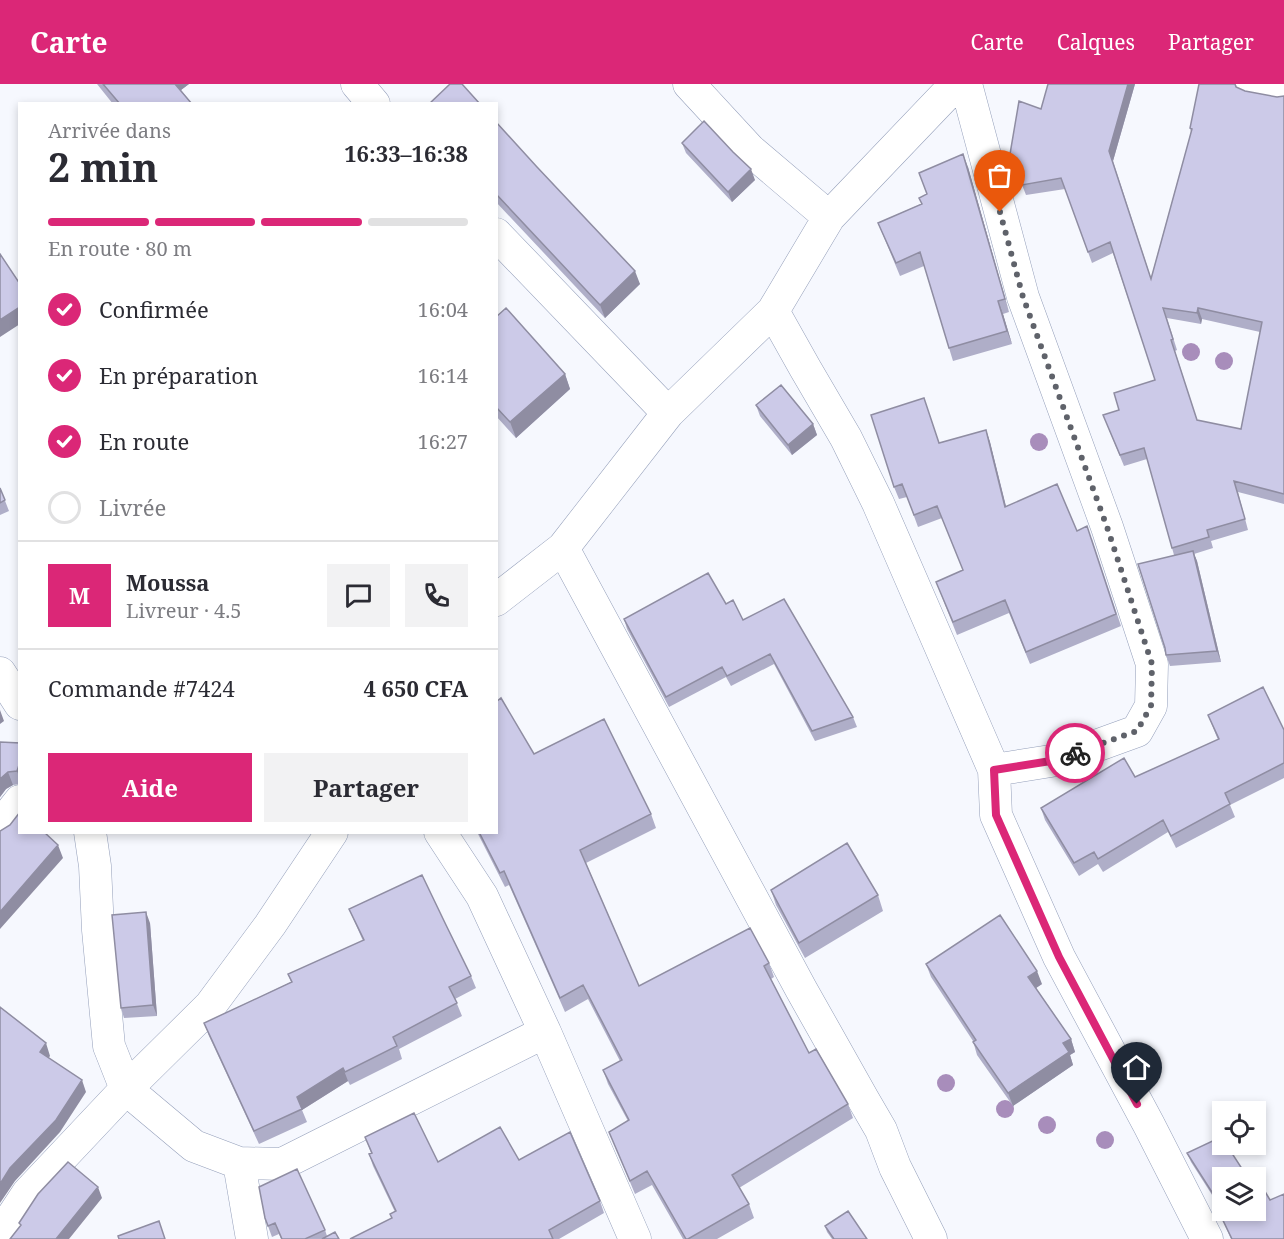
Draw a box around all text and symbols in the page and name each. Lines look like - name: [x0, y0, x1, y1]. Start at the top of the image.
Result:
- text: Carte: [30, 23, 108, 61]
- text: Carte: [971, 28, 1024, 56]
- text: Calques: [1057, 28, 1135, 56]
- text: Partager: [1168, 28, 1254, 56]
- text: Arrivée dans: [48, 117, 171, 144]
- text: 16:33–16:38: [344, 138, 468, 168]
- text: 2 min: [48, 140, 158, 193]
- pin: [974, 150, 1025, 212]
- icon: bag: [983, 159, 1016, 192]
- text: En route · 80 m: [48, 235, 192, 262]
- icon: check: [48, 293, 81, 326]
- text: Confirmée: [99, 294, 209, 324]
- text: 16:04: [418, 296, 468, 323]
- icon: check: [48, 359, 81, 392]
- text: En préparation: [99, 360, 258, 390]
- text: 16:14: [418, 362, 468, 389]
- icon: check: [48, 425, 81, 458]
- text: En route: [99, 426, 189, 456]
- text: 16:27: [418, 428, 468, 455]
- text: Livrée: [99, 492, 166, 522]
- button: chat: [327, 564, 390, 627]
- button: phone: [405, 564, 468, 627]
- text: Moussa: [126, 567, 210, 597]
- text: M: [69, 580, 90, 610]
- text: Livreur · 4.5: [126, 597, 241, 624]
- text: Commande #7424: [48, 673, 235, 703]
- text: 4 650 CFA: [363, 673, 468, 703]
- courier: [1045, 723, 1105, 783]
- icon: bike: [1059, 737, 1092, 770]
- button: Aide: [48, 753, 252, 822]
- button: Partager: [264, 753, 468, 822]
- pin: [1111, 1042, 1162, 1104]
- icon: home: [1120, 1051, 1153, 1084]
- map controls: [1212, 1101, 1266, 1221]
- button: locate: [1212, 1101, 1266, 1155]
- button: layers: [1212, 1167, 1266, 1221]

